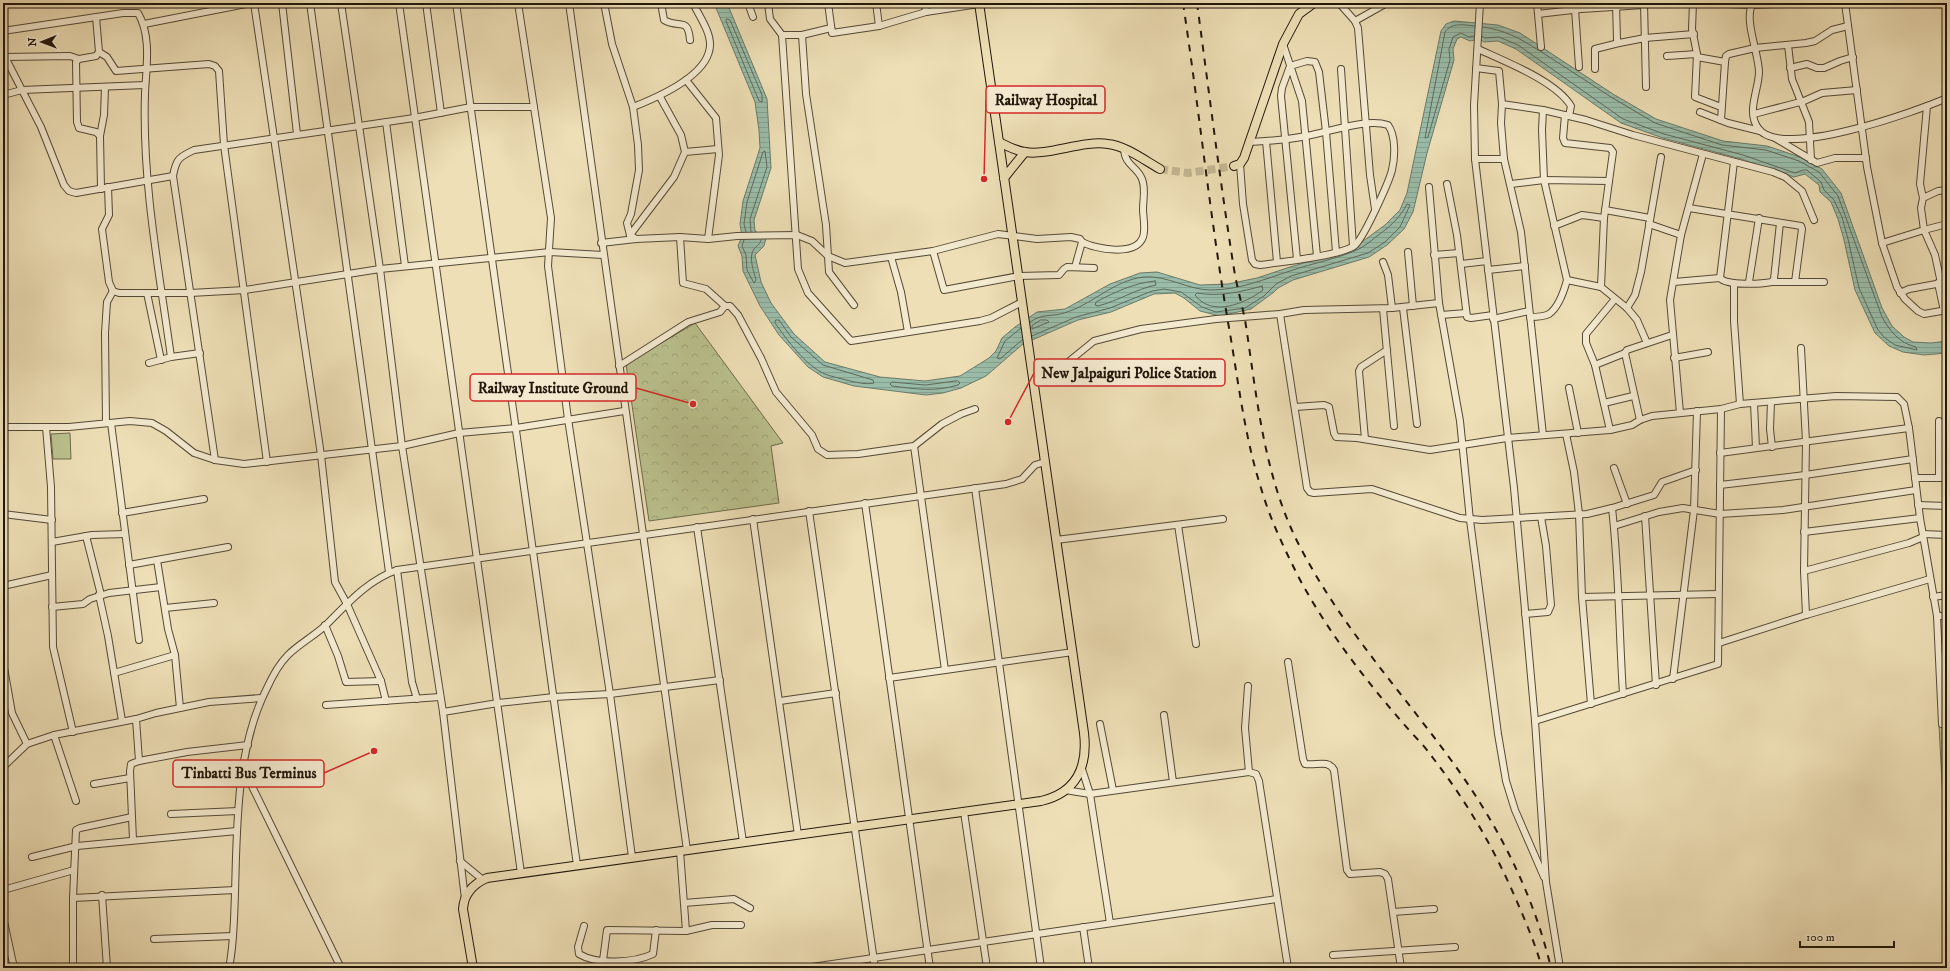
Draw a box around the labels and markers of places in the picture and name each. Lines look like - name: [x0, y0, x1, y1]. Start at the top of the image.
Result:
- callout: Railway Hospital: [986, 86, 1105, 113]
- callout: New Jalpaiguri Police Station: [1034, 359, 1225, 386]
- callout: Railway Institute Ground: [470, 374, 636, 401]
- callout: Tinbatti Bus Terminus: [173, 760, 324, 787]

